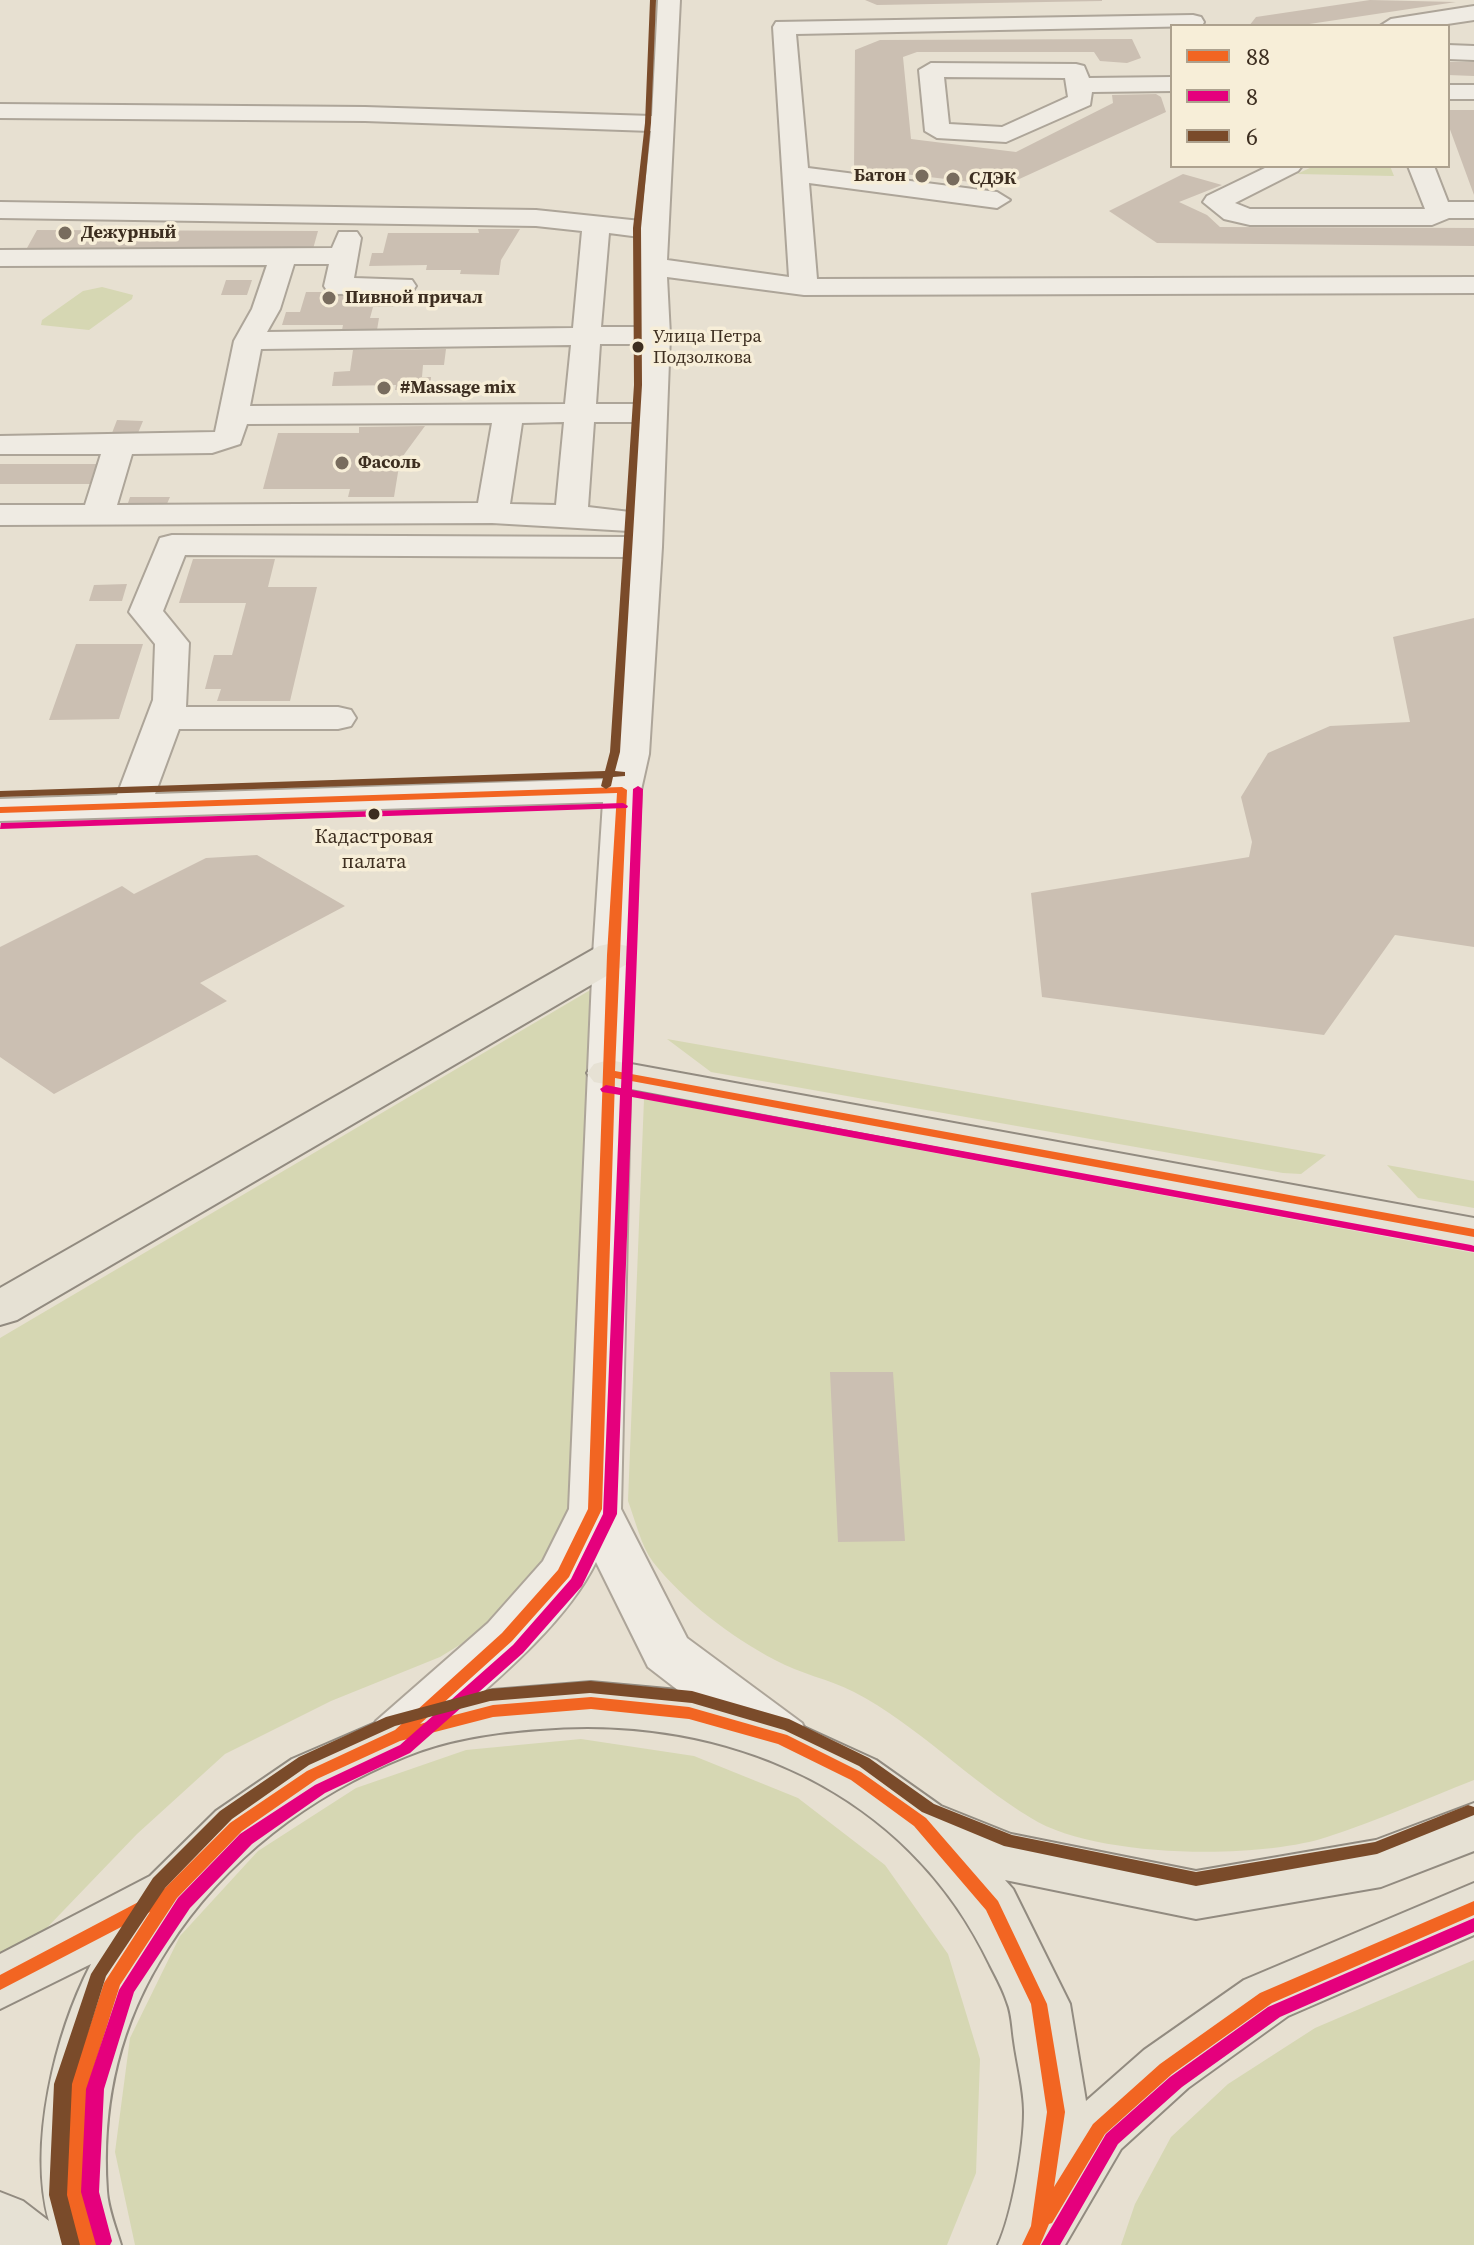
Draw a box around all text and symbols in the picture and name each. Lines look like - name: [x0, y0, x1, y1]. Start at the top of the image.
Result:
- legend: [1170, 24, 1450, 168]
- text: 88: [1246, 40, 1270, 73]
- text: 8: [1246, 80, 1258, 113]
- text: 6: [1246, 120, 1258, 153]
- place label: Батон: [854, 165, 906, 187]
- marker: Батон: [913, 167, 931, 185]
- place label: СДЭК: [969, 168, 1016, 190]
- marker: СДЭК: [944, 170, 962, 188]
- place label: Дежурный: [81, 222, 176, 244]
- marker: Дежурный: [56, 224, 74, 242]
- place label: Пивной причал: [345, 287, 483, 309]
- marker: Пивной причал: [320, 289, 338, 307]
- place label: Улица Петра Подзолкова: [653, 326, 762, 368]
- marker: Улица Петра Подзолкова: [630, 339, 646, 355]
- place label: #Massage mix: [400, 377, 516, 399]
- marker: #Massage mix: [375, 379, 393, 397]
- place label: Фасоль: [358, 452, 421, 474]
- marker: Фасоль: [333, 454, 351, 472]
- marker: Кадастровая палата: [366, 806, 382, 822]
- place label: Кадастровая палата: [315, 826, 433, 873]

